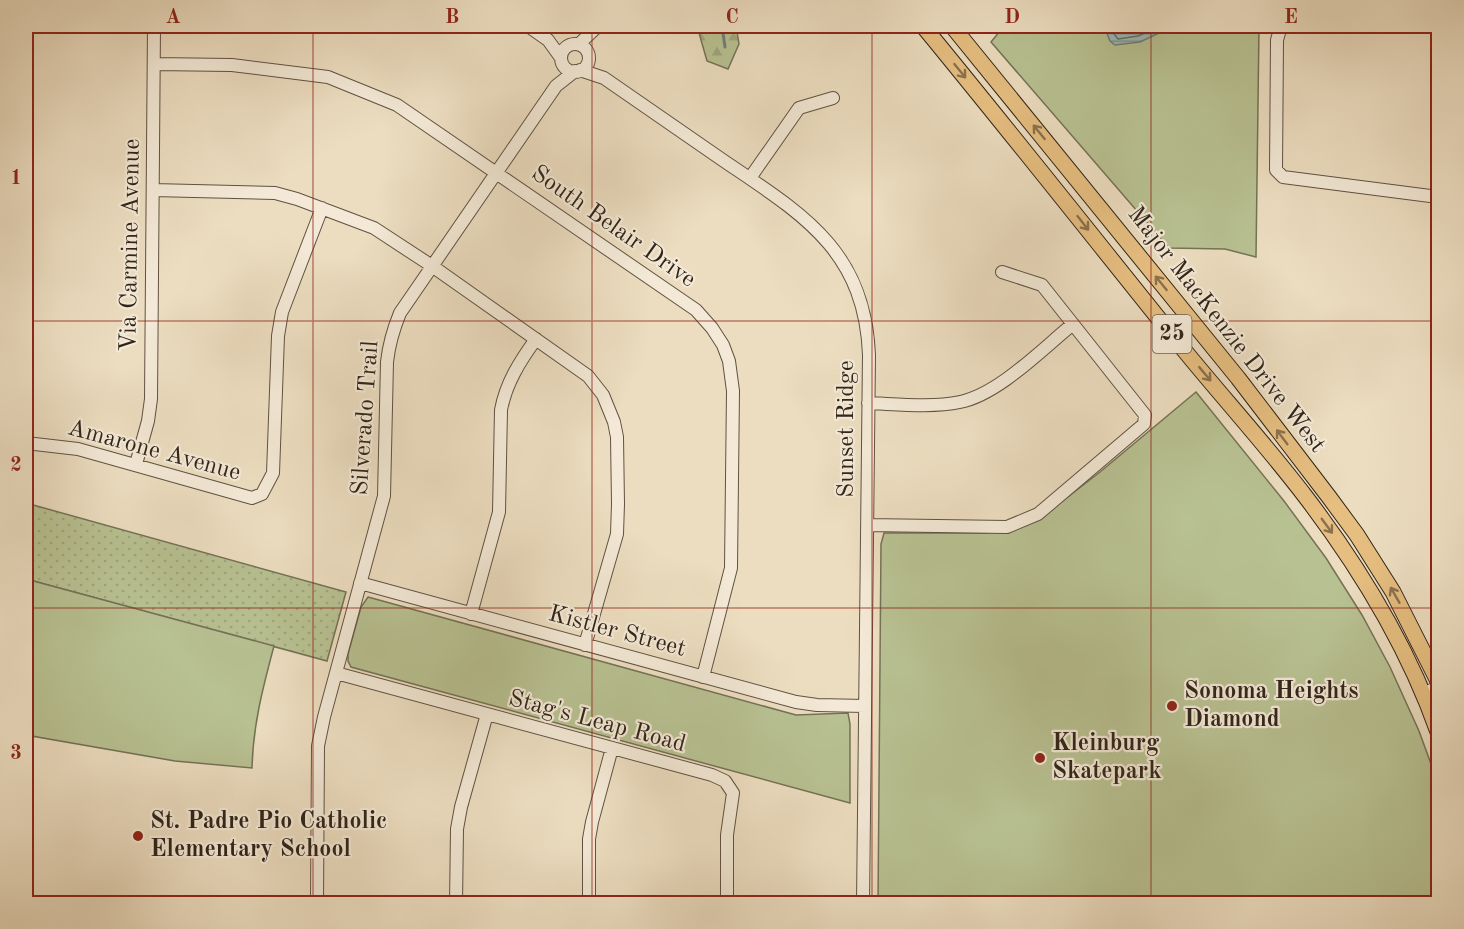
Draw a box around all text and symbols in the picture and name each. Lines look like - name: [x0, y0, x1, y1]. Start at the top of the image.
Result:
- text: A: [165, 8, 181, 28]
- text: B: [445, 8, 459, 28]
- text: C: [725, 8, 739, 28]
- text: D: [1004, 8, 1020, 28]
- text: E: [1284, 8, 1298, 28]
- one-way arrow: [954, 63, 967, 79]
- one-way arrow: [1032, 124, 1045, 140]
- street label: Via Carmine Avenue: [117, 138, 145, 352]
- street label: South Belair Drive: [526, 161, 700, 293]
- text: 1: [10, 169, 22, 189]
- street label: Major MacKenzie Drive West: [1123, 202, 1329, 458]
- one-way arrow: [1076, 214, 1089, 230]
- one-way arrow: [1155, 276, 1168, 292]
- road number: 25: [1152, 315, 1192, 353]
- street label: Silverado Trail: [349, 340, 383, 496]
- street label: Sunset Ridge: [835, 360, 859, 498]
- one-way arrow: [1198, 366, 1212, 381]
- street label: Amarone Avenue: [65, 416, 243, 486]
- one-way arrow: [1275, 429, 1288, 445]
- text: 2: [10, 456, 22, 476]
- one-way arrow: [1321, 518, 1334, 534]
- one-way arrow: [1388, 587, 1400, 604]
- street label: Kistler Street: [546, 602, 688, 662]
- place label: Sonoma Heights Diamond: [1184, 680, 1359, 732]
- street label: Stag's Leap Road: [506, 687, 688, 757]
- marker: Sonoma Heights Diamond: [1165, 699, 1179, 713]
- place label: Kleinburg Skatepark: [1052, 732, 1162, 784]
- text: 3: [10, 744, 22, 764]
- marker: Kleinburg Skatepark: [1033, 751, 1047, 765]
- place label: St. Padre Pio Catholic Elementary School: [150, 810, 387, 862]
- marker: St. Padre Pio Catholic Elementary School: [131, 829, 145, 843]

